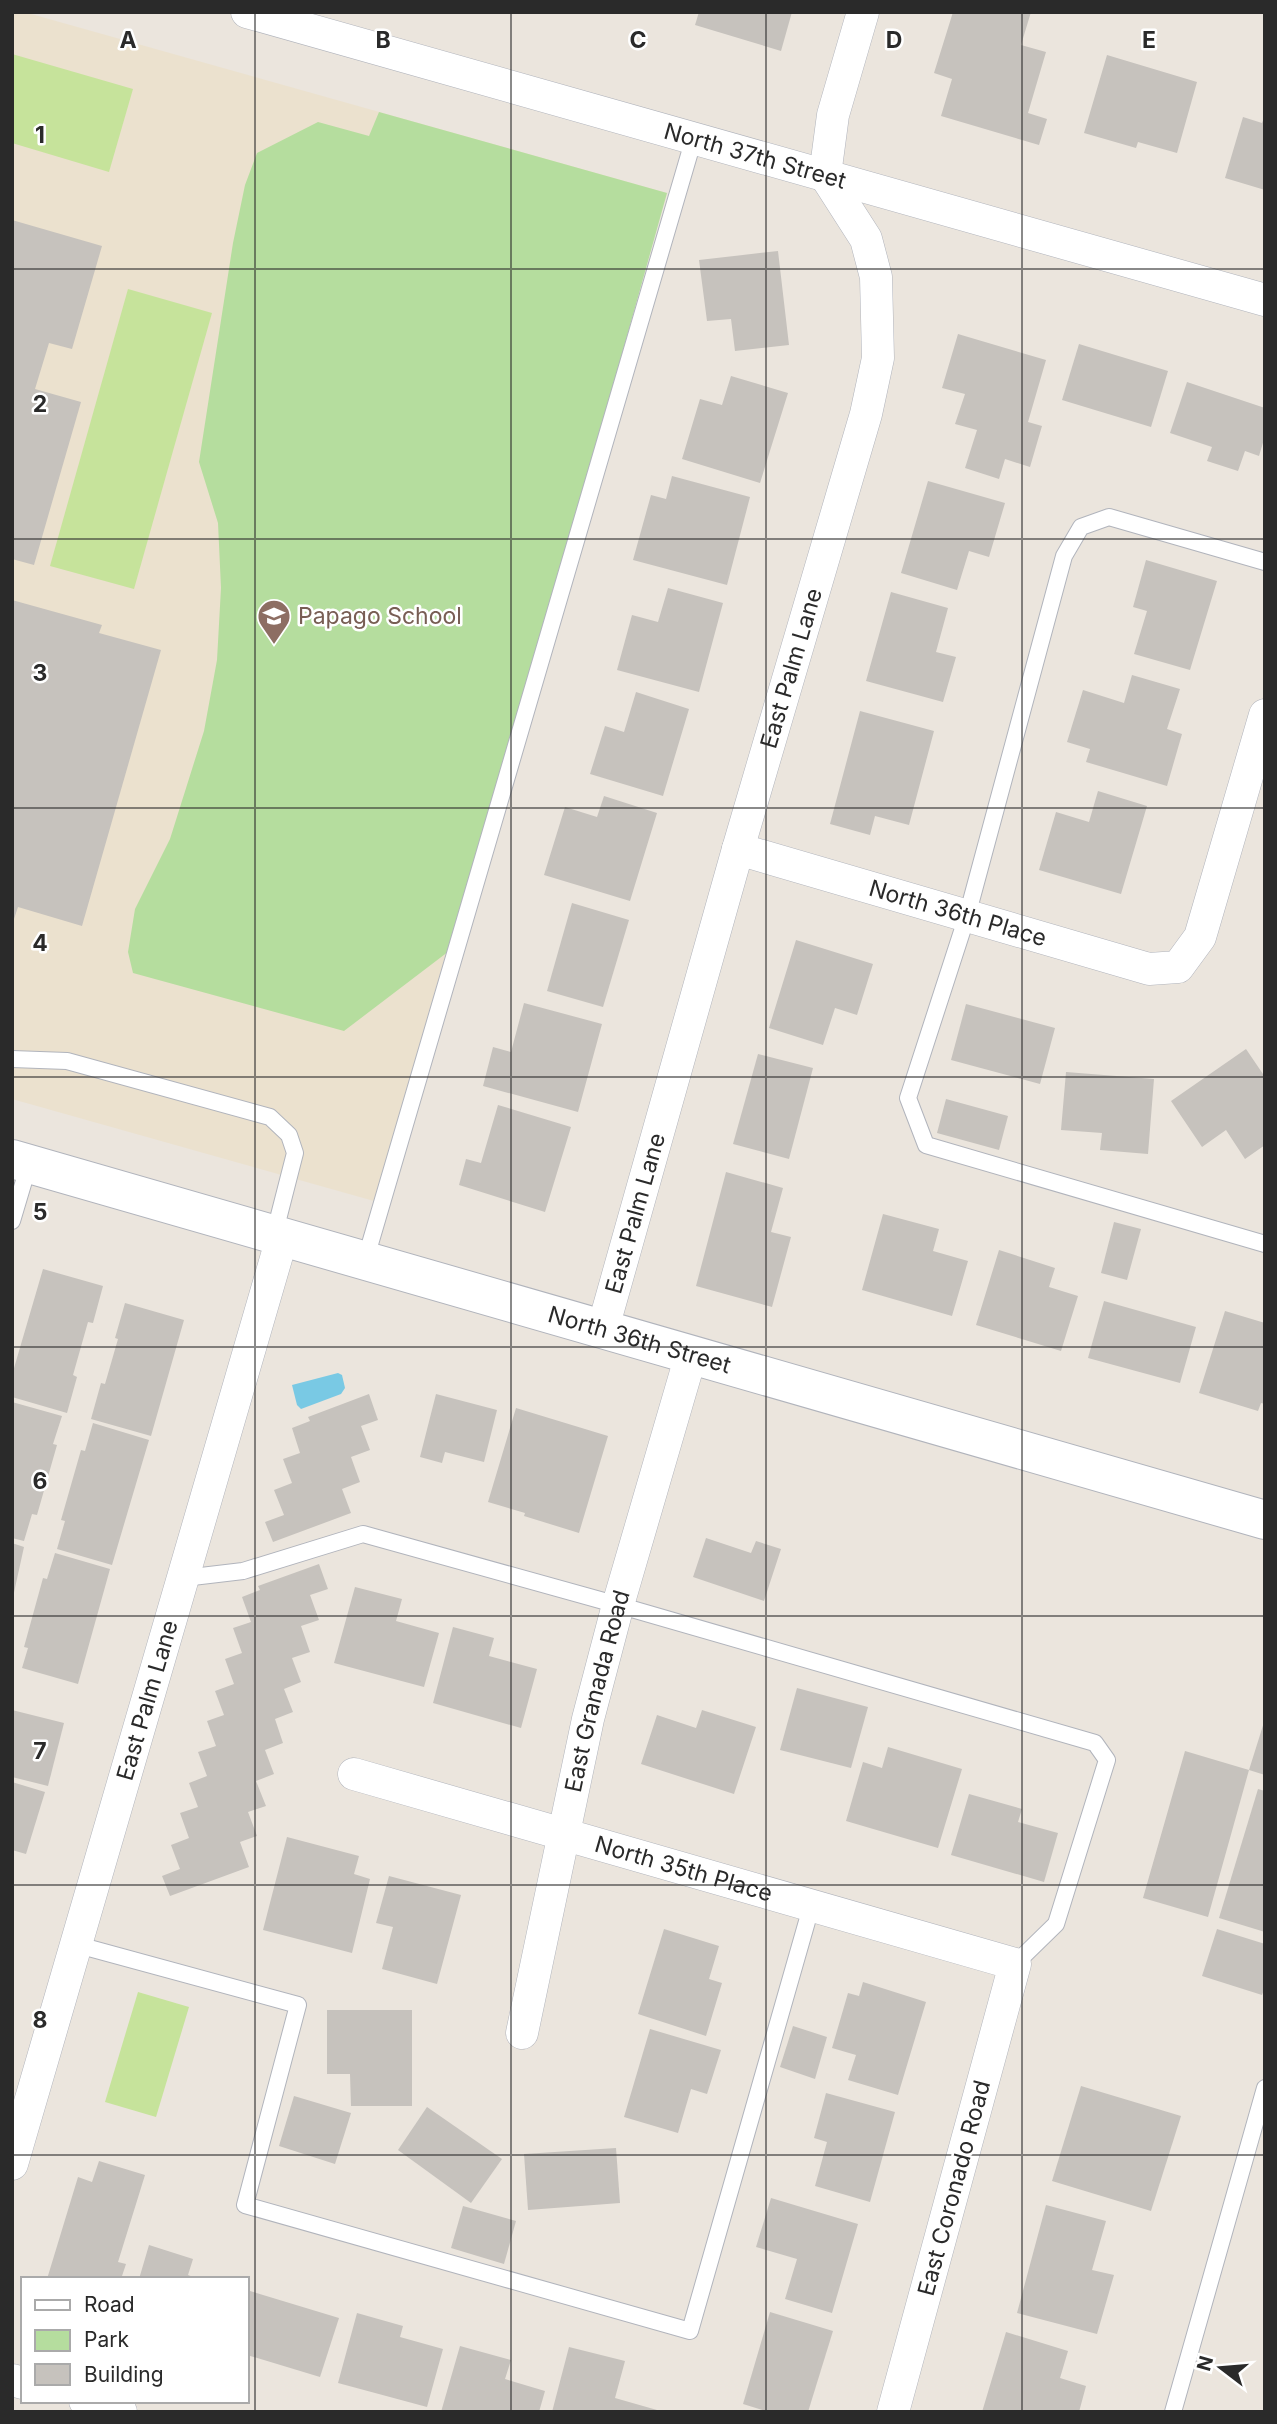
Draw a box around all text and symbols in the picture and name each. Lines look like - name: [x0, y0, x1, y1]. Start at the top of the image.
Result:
- text: A: [119, 26, 137, 54]
- text: B: [375, 26, 391, 54]
- text: C: [629, 26, 647, 54]
- text: D: [886, 26, 902, 54]
- text: E: [1142, 26, 1156, 54]
- street label: North 37th Street: [661, 117, 850, 195]
- text: 1: [35, 121, 45, 149]
- text: 2: [33, 390, 47, 418]
- street label: East Palm Lane: [754, 585, 828, 752]
- school or university icon: Papago School: [255, 597, 293, 646]
- place label: Papago School: [298, 602, 462, 630]
- text: 3: [33, 659, 47, 687]
- street label: North 36th Place: [866, 874, 1050, 952]
- text: 4: [32, 929, 48, 957]
- street label: East Palm Lane: [599, 1130, 671, 1297]
- text: 5: [33, 1198, 47, 1226]
- street label: North 36th Street: [545, 1300, 735, 1380]
- text: 6: [33, 1467, 47, 1495]
- street label: East Granada Road: [559, 1587, 636, 1795]
- street label: East Palm Lane: [111, 1617, 184, 1784]
- text: 7: [33, 1737, 47, 1765]
- street label: North 35th Place: [592, 1830, 776, 1908]
- text: 8: [33, 2006, 47, 2034]
- street label: East Coronado Road: [912, 2077, 996, 2299]
- legend: [21, 2277, 248, 2403]
- text: Road: [84, 2292, 135, 2317]
- text: Park: [84, 2327, 129, 2352]
- north arrow: [1186, 2333, 1256, 2403]
- text: N: [1192, 2353, 1218, 2374]
- text: Building: [84, 2362, 164, 2387]

